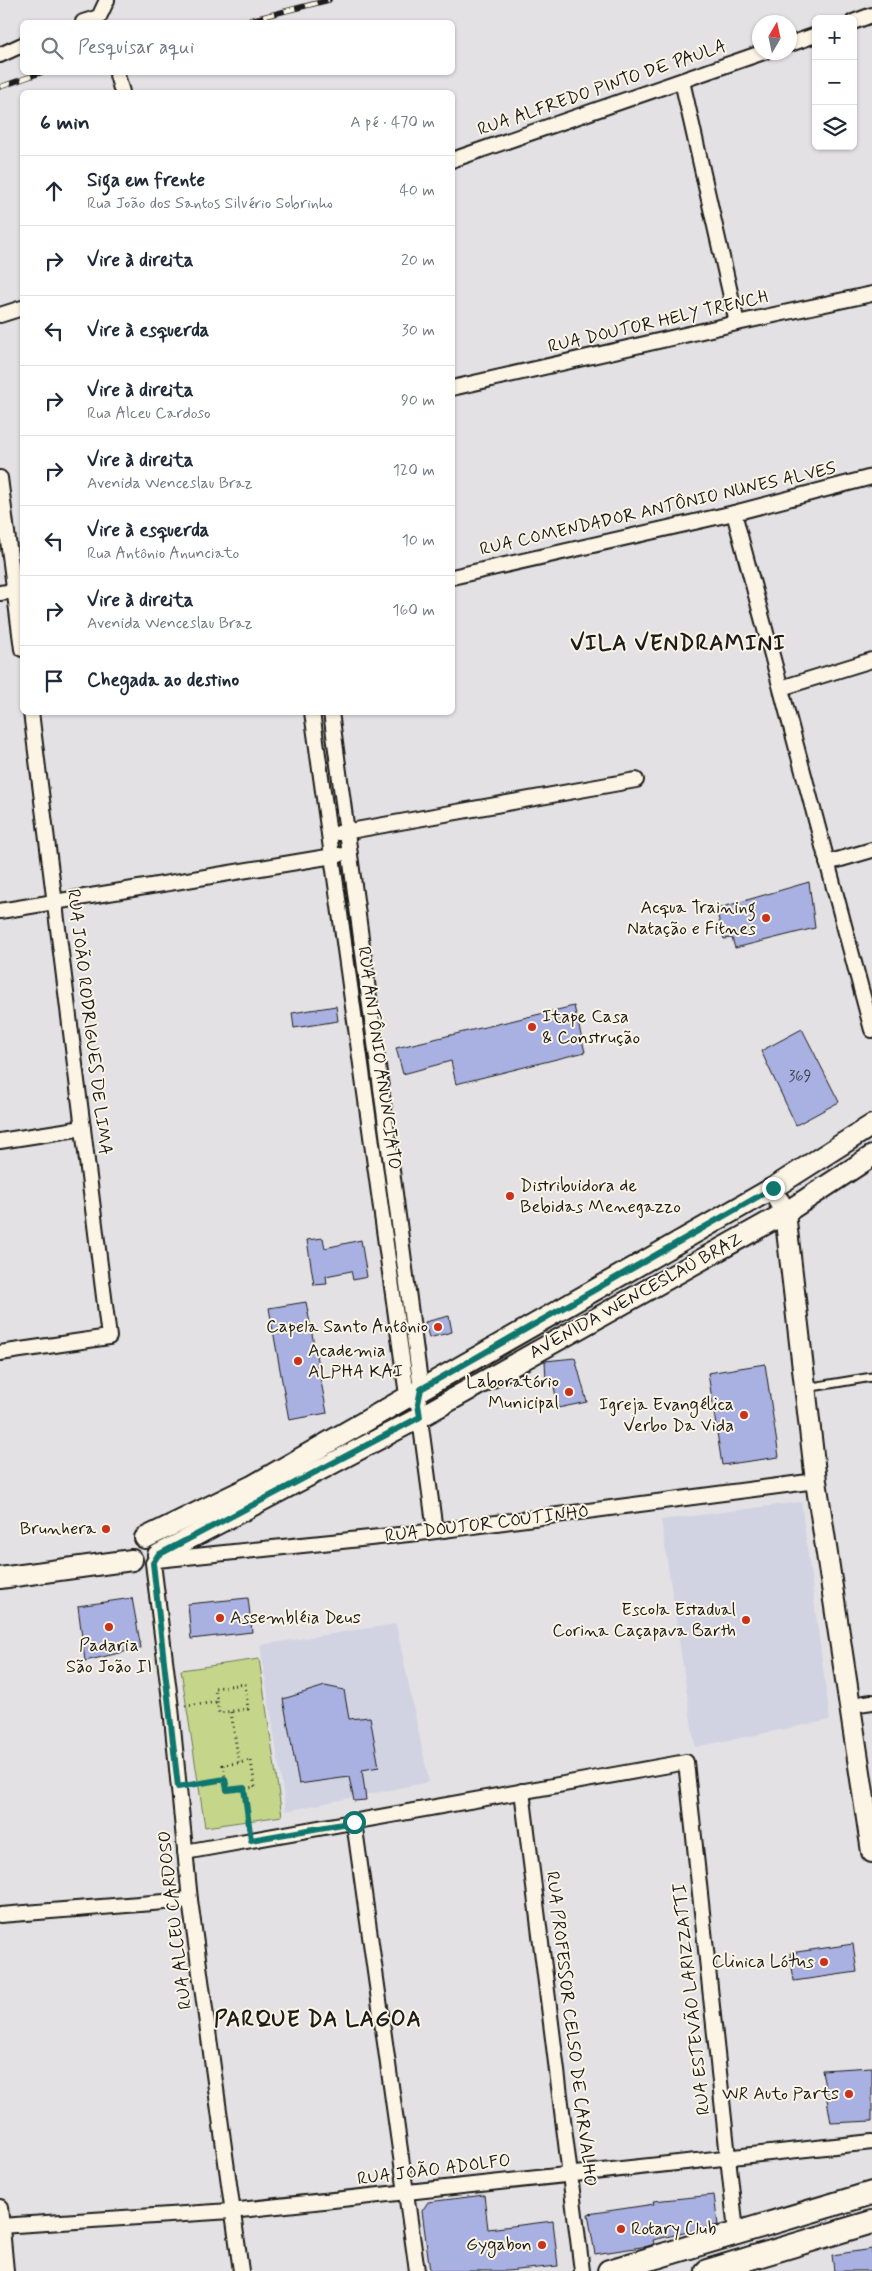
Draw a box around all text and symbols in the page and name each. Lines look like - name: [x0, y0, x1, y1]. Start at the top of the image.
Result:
- north arrow: [752, 15, 797, 60]
- map controls: [812, 15, 857, 150]
- button: +: [812, 15, 857, 60]
- search box: [20, 20, 455, 75]
- icon: search: [38, 34, 66, 62]
- street label: RUA ALFREDO PINTO DE PAULA: [474, 34, 730, 142]
- text: Pesquisar aqui: [78, 35, 194, 60]
- button: −: [812, 60, 857, 105]
- button: layers: [812, 105, 857, 150]
- text: 6 min: [40, 109, 90, 137]
- text: A pé · 470 m: [350, 112, 435, 133]
- text: Siga em frente: [87, 168, 205, 193]
- icon: ahead: [40, 177, 68, 205]
- text: 40 m: [399, 180, 435, 201]
- text: Rua João dos Santos Silvério Sobrinho: [87, 193, 333, 214]
- icon: right: [40, 247, 68, 275]
- text: Vire à direita: [87, 248, 193, 273]
- text: 20 m: [401, 250, 435, 271]
- street label: RUA DOUTOR HELY TRENCH: [546, 285, 770, 359]
- icon: left: [40, 317, 68, 345]
- text: Vire à esquerda: [87, 318, 209, 343]
- text: 30 m: [402, 320, 435, 341]
- text: Vire à direita: [87, 378, 193, 403]
- icon: right: [40, 387, 68, 415]
- text: 90 m: [401, 390, 435, 411]
- text: Rua Alceu Cardoso: [87, 403, 210, 424]
- text: Vire à direita: [87, 448, 193, 473]
- street label: RUA COMENDADOR ANTÔNIO NUNES ALVES: [478, 456, 838, 562]
- icon: right: [40, 457, 68, 485]
- text: 120 m: [393, 460, 435, 481]
- text: Avenida Wenceslau Braz: [87, 473, 253, 494]
- text: Vire à esquerda: [87, 518, 209, 543]
- icon: left: [40, 527, 68, 555]
- text: 10 m: [402, 530, 435, 551]
- text: Rua Antônio Anunciato: [87, 543, 239, 564]
- text: Vire à direita: [87, 588, 193, 613]
- icon: right: [40, 597, 68, 625]
- text: 160 m: [392, 600, 435, 621]
- text: Avenida Wenceslau Braz: [87, 613, 253, 634]
- district label: VILA VENDRAMINI: [570, 630, 786, 658]
- icon: arrive: [40, 667, 68, 695]
- text: Chegada ao destino: [87, 668, 239, 693]
- street label: RUA JOÃO RODRIGUES DE LIMA: [61, 888, 117, 1156]
- place label: Acqua Training Natação e Fitnes: [627, 896, 756, 941]
- marker: Acqua Training Natação e Fitnes: [760, 912, 772, 924]
- street label: RUA ANTÔNIO ANUNCIATO: [351, 945, 407, 1171]
- place label: Itape Casa & Construção: [542, 1005, 640, 1050]
- marker: Itape Casa & Construção: [526, 1021, 538, 1033]
- house number: 369: [789, 1067, 811, 1087]
- place label: Distribuidora de Bebidas Menegazzo: [520, 1174, 681, 1219]
- route end: [762, 1177, 785, 1200]
- marker: Distribuidora de Bebidas Menegazzo: [504, 1190, 516, 1202]
- street label: AVENIDA WENCESLAU BRAZ: [525, 1227, 747, 1365]
- place label: Capela Santo Antônio: [266, 1315, 428, 1339]
- marker: Capela Santo Antônio: [432, 1321, 444, 1333]
- place label: Academia ALPHA KAI: [308, 1339, 403, 1384]
- marker: Academia ALPHA KAI: [292, 1355, 304, 1367]
- place label: Laboratório Municipal: [466, 1370, 559, 1415]
- marker: Laboratório Municipal: [563, 1386, 575, 1398]
- place label: Igreja Evangélica Verbo Da Vida: [599, 1393, 734, 1438]
- marker: Igreja Evangélica Verbo Da Vida: [738, 1409, 750, 1421]
- street label: RUA DOUTOR COUTINHO: [384, 1500, 590, 1548]
- place label: Brunhera: [20, 1517, 96, 1541]
- marker: Brunhera: [100, 1523, 112, 1535]
- place label: Escola Estadual Corina Caçapava Barth: [552, 1598, 736, 1643]
- place label: Assembléia Deus: [230, 1606, 361, 1630]
- marker: Assembléia Deus: [214, 1612, 226, 1624]
- marker: Escola Estadual Corina Caçapava Barth: [740, 1614, 752, 1626]
- marker: Padaria São João II: [103, 1621, 115, 1633]
- place label: Padaria São João II: [66, 1634, 152, 1679]
- route start: [343, 1811, 366, 1834]
- street label: RUA ALCEU CARDOSO: [152, 1829, 198, 2011]
- street label: RUA PROFESSOR CELSO DE CARVALHO: [540, 1870, 602, 2188]
- street label: RUA ESTEVÃO LARIZZATTI: [668, 1882, 716, 2116]
- place label: Clinica Lótus: [712, 1950, 814, 1974]
- marker: Clinica Lótus: [818, 1956, 830, 1968]
- district label: PARQUE DA LAGOA: [214, 2006, 422, 2034]
- place label: WR Auto Parts: [722, 2082, 839, 2106]
- marker: WR Auto Parts: [843, 2088, 855, 2100]
- street label: RUA JOÃO ADOLFO: [356, 2149, 512, 2191]
- place label: Rotary Club: [631, 2217, 716, 2241]
- marker: Rotary Club: [615, 2223, 627, 2235]
- place label: Gygabon: [466, 2233, 532, 2258]
- marker: Gygabon: [536, 2239, 548, 2251]

